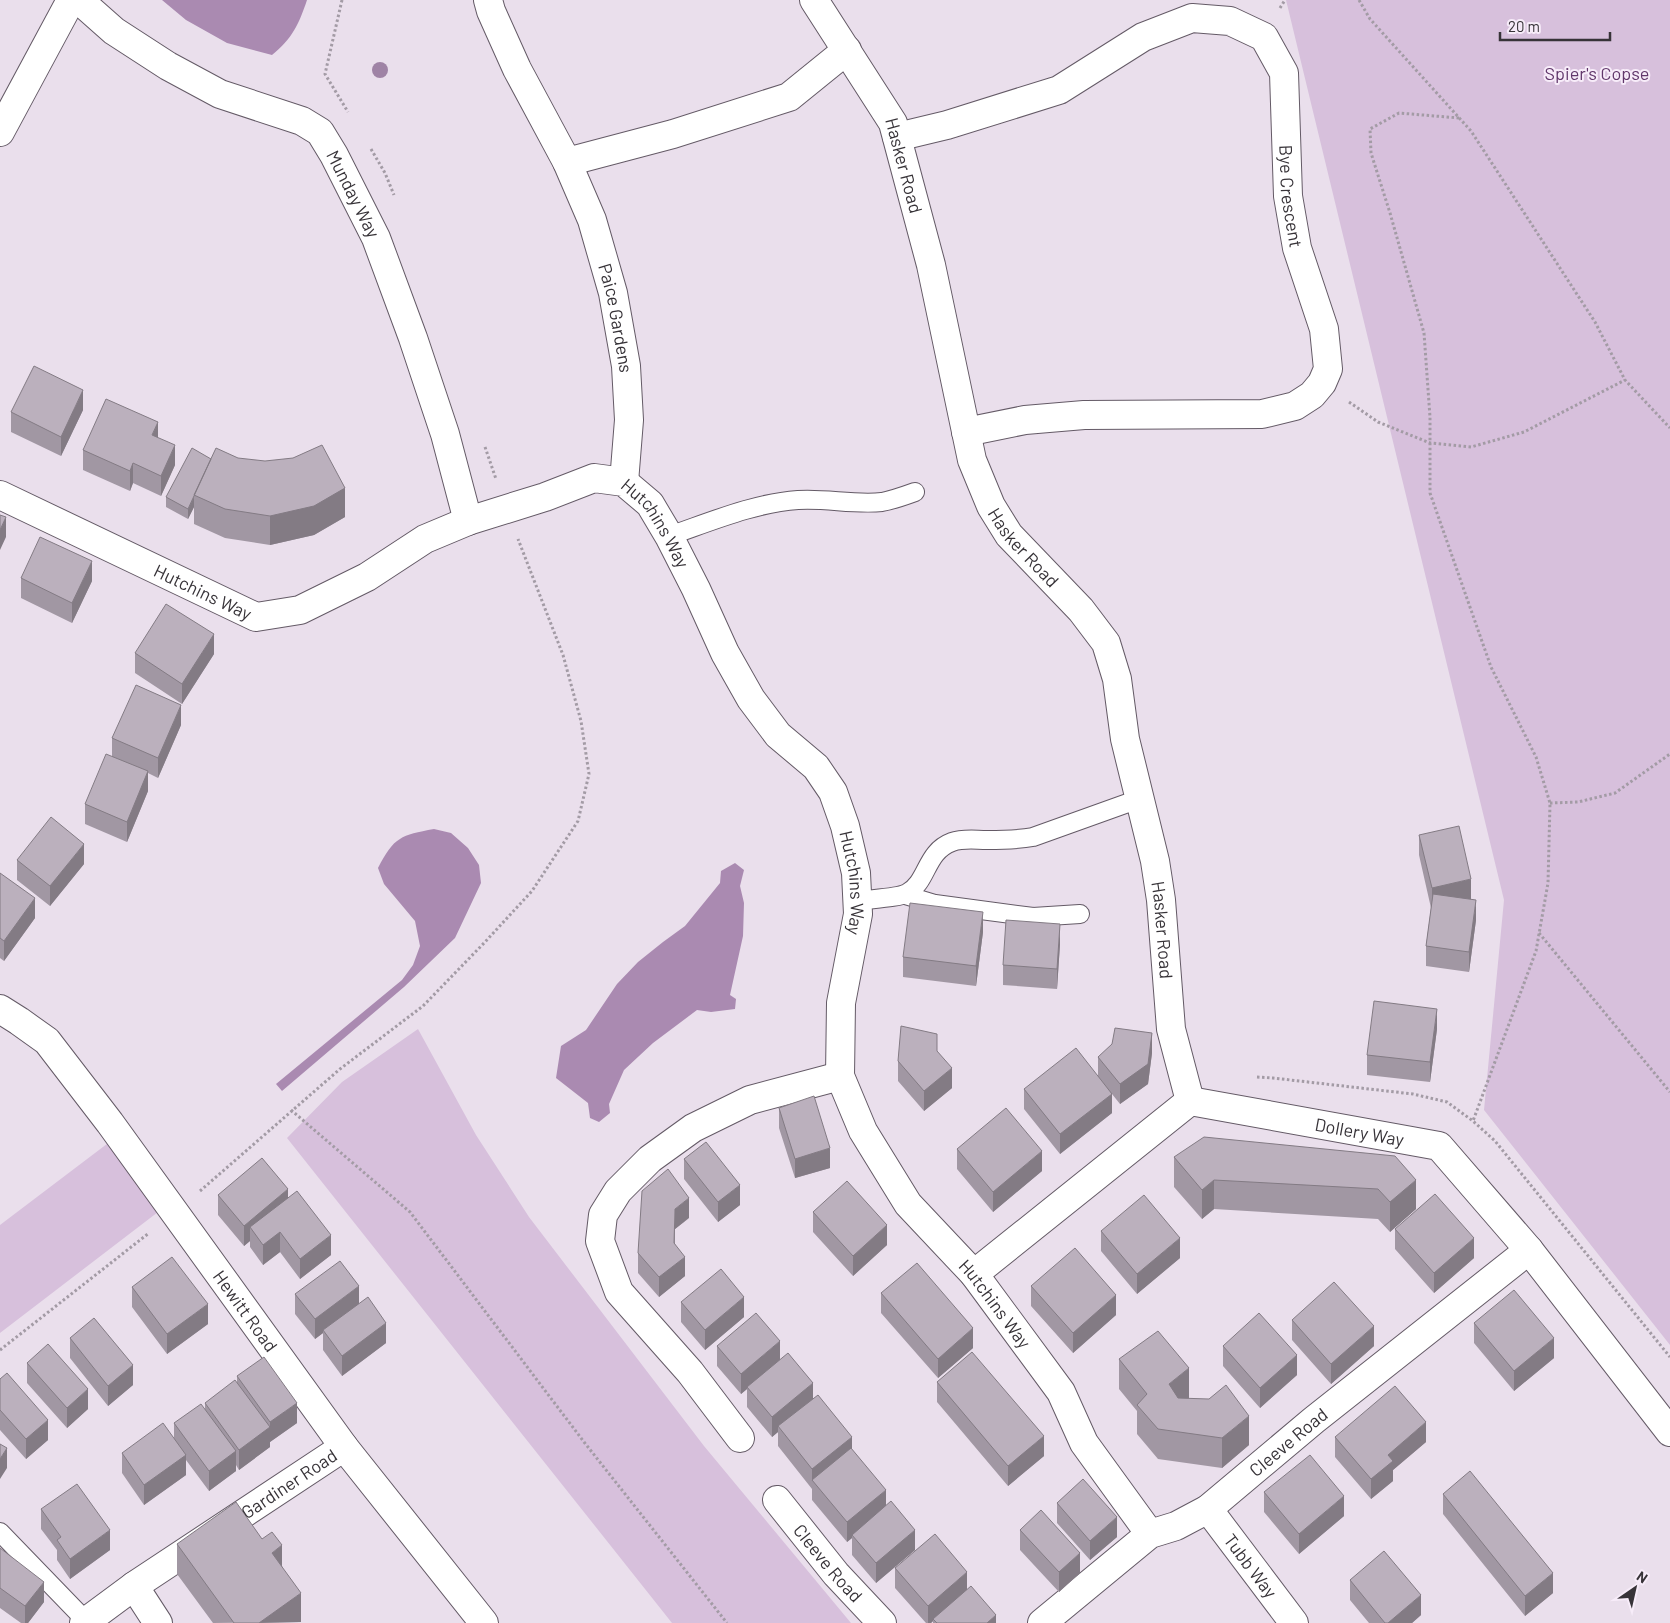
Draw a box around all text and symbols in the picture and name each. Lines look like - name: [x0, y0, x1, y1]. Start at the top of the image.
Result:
- scale bar: [1500, 10, 1610, 42]
- text: 20 m: [1508, 17, 1540, 35]
- park label: Spier's Copse: [1545, 62, 1649, 84]
- street label: Hasker Road: [881, 115, 928, 215]
- street label: Bye Crescent: [1275, 145, 1308, 249]
- street label: Munday Way: [322, 146, 385, 241]
- street label: Paice Gardens: [594, 261, 637, 373]
- street label: Hutchins Way: [617, 474, 694, 572]
- street label: Hasker Road: [984, 503, 1064, 591]
- street label: Hutchins Way: [151, 559, 256, 624]
- street label: Hutchins Way: [835, 828, 869, 937]
- street label: Hasker Road: [1147, 880, 1178, 980]
- street label: Dollery Way: [1313, 1113, 1406, 1150]
- street label: Hutchins Way: [955, 1254, 1036, 1352]
- street label: Hewitt Road: [209, 1266, 282, 1356]
- street label: Cleeve Road: [1245, 1403, 1332, 1481]
- street label: Gardiner Road: [237, 1444, 341, 1523]
- street label: Cleeve Road: [789, 1519, 867, 1606]
- street label: Tubb Way: [1219, 1529, 1282, 1602]
- north arrow: [1610, 1563, 1660, 1613]
- text: N: [1634, 1567, 1651, 1586]

